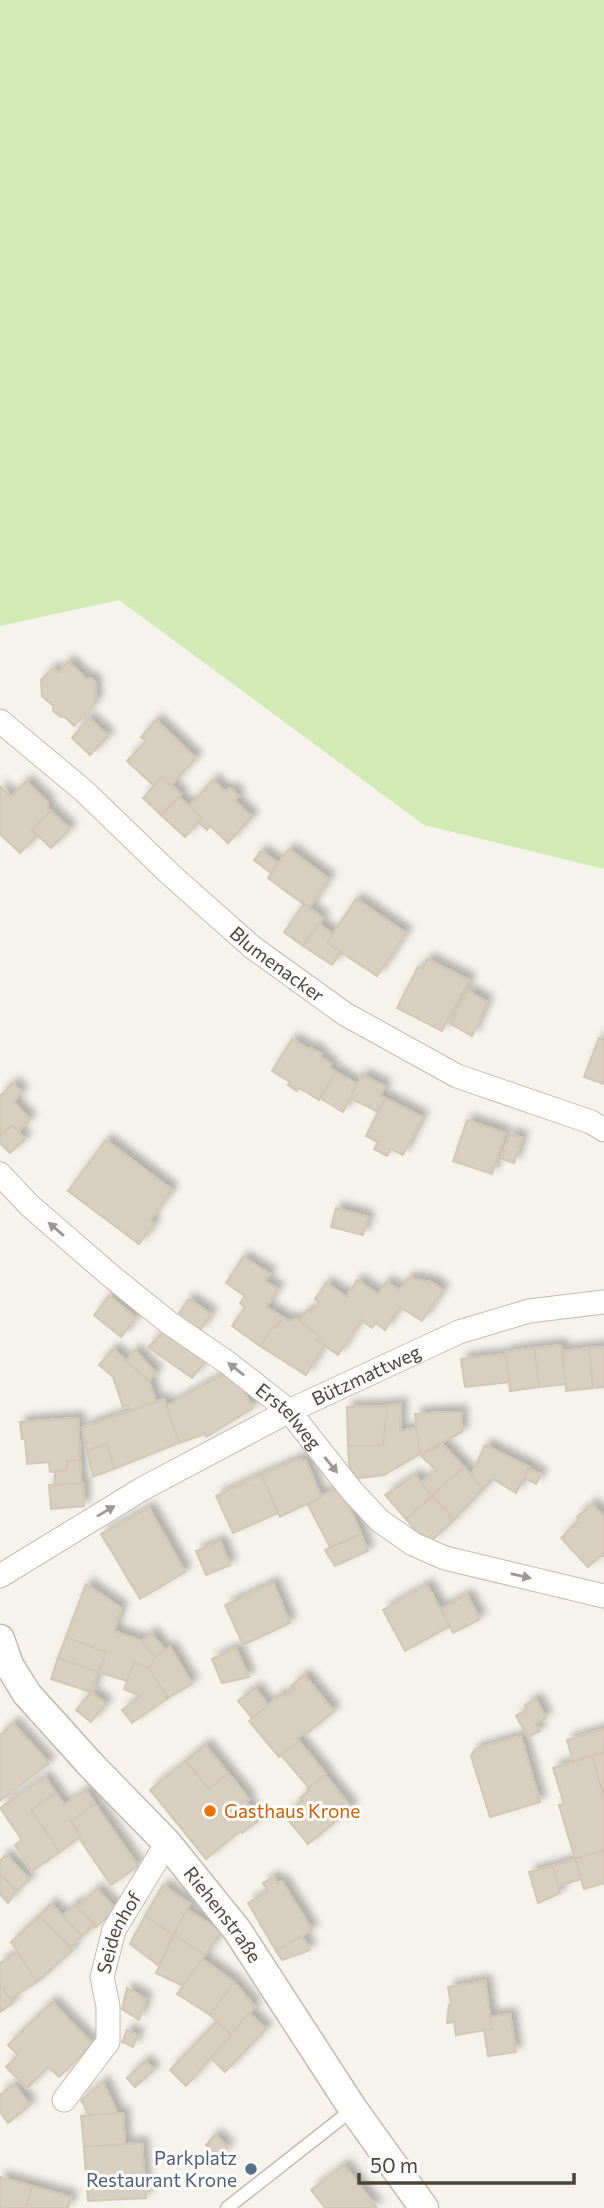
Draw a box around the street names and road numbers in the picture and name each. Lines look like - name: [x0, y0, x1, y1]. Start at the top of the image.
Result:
- street label: Blumenacker: [225, 921, 329, 1007]
- street label: Bützmattweg: [308, 1340, 424, 1410]
- street label: Erstelweg: [252, 1378, 327, 1454]
- street label: Riehenstraße: [179, 1862, 267, 1967]
- street label: Seidenhof: [91, 1887, 146, 1976]

